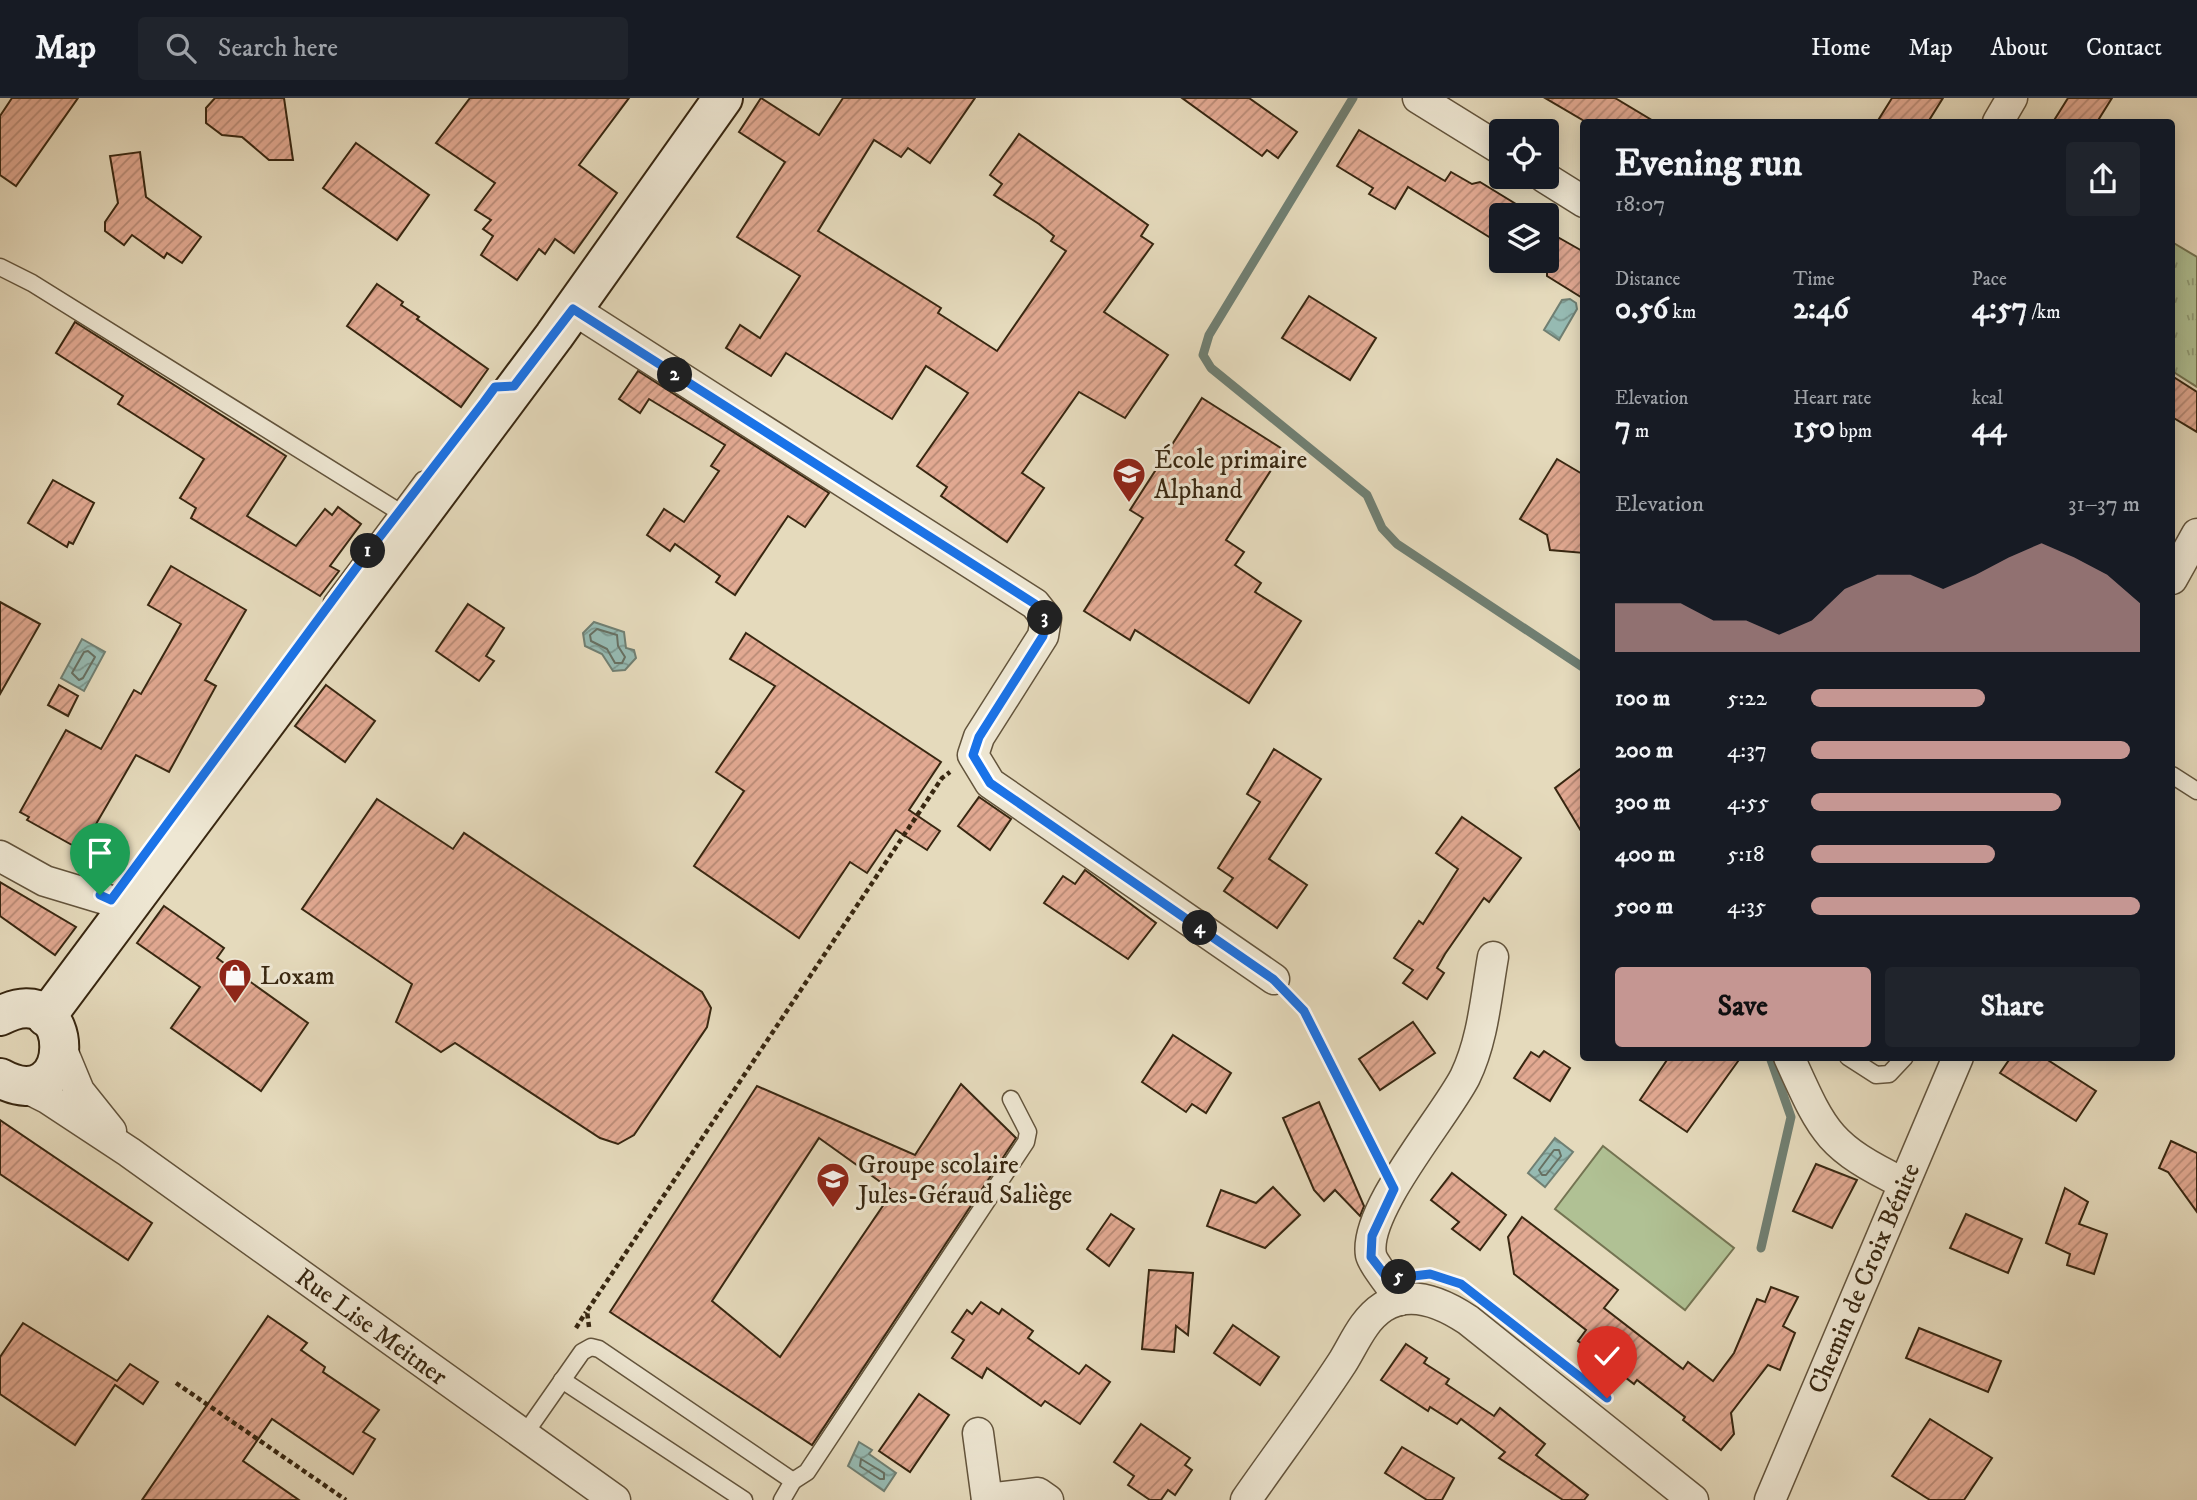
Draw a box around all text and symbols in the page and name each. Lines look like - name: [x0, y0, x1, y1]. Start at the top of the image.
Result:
- search box: [138, 17, 628, 80]
- text: Map: [35, 28, 96, 69]
- icon: search: [162, 29, 200, 67]
- text: Search here: [218, 32, 338, 65]
- text: Home: [1811, 33, 1870, 63]
- text: Map: [1908, 33, 1953, 63]
- text: About: [1991, 33, 2048, 63]
- text: Contact: [2086, 33, 2162, 63]
- map controls: [1489, 119, 1559, 273]
- button: locate: [1489, 119, 1559, 189]
- text: Evening run: [1615, 140, 1802, 188]
- button: share: [2066, 142, 2140, 216]
- text: 18:07: [1615, 190, 1665, 219]
- button: layers: [1489, 203, 1559, 273]
- text: Distance: [1615, 268, 1680, 291]
- text: Time: [1793, 268, 1835, 291]
- text: Pace: [1972, 268, 2007, 291]
- text: 0.56: [1615, 291, 1668, 328]
- text: 2:46: [1793, 291, 1849, 328]
- text: 4:57: [1972, 291, 2027, 328]
- text: km: [1668, 301, 1696, 324]
- text: /km: [2027, 301, 2060, 324]
- pin: 2: [658, 358, 692, 392]
- text: 2: [670, 363, 679, 386]
- text: Elevation: [1615, 387, 1689, 410]
- text: Heart rate: [1793, 387, 1871, 410]
- text: kcal: [1972, 387, 2003, 410]
- text: 7: [1615, 410, 1631, 447]
- text: 150: [1793, 410, 1835, 447]
- text: 44: [1972, 410, 2006, 447]
- text: m: [1631, 420, 1649, 443]
- text: bpm: [1835, 420, 1872, 443]
- place label: École primaire Alphand: [1154, 444, 1307, 507]
- school or university icon: École primaire Alphand: [1110, 455, 1148, 504]
- text: Elevation: [1615, 490, 1704, 519]
- text: 31–37 m: [2068, 490, 2140, 519]
- pin: 1: [350, 533, 386, 568]
- text: 1: [364, 539, 371, 562]
- pin: 3: [1028, 601, 1062, 636]
- text: 3: [1041, 606, 1048, 629]
- text: 100 m: [1615, 684, 1670, 713]
- text: 5:22: [1727, 684, 1767, 713]
- text: 200 m: [1615, 736, 1673, 765]
- text: 4:37: [1727, 736, 1767, 765]
- text: 300 m: [1615, 788, 1671, 817]
- text: 4:55: [1727, 788, 1769, 817]
- pin: [70, 823, 130, 895]
- icon: arrive: [81, 834, 119, 872]
- text: 400 m: [1615, 840, 1675, 869]
- text: 5:18: [1727, 840, 1764, 869]
- text: 500 m: [1615, 892, 1673, 921]
- text: 4:35: [1727, 892, 1766, 921]
- pin: 4: [1182, 910, 1218, 946]
- text: 4: [1194, 916, 1205, 939]
- shop icon: Loxam: [216, 956, 254, 1005]
- place label: Loxam: [260, 960, 335, 993]
- button: Save: [1615, 967, 1871, 1047]
- button: Share: [1885, 967, 2140, 1047]
- place label: Groupe scolaire Jules-Géraud Saliège: [856, 1149, 1072, 1212]
- street label: Chemin de Croix Bénite: [1801, 1158, 1928, 1399]
- school or university icon: Groupe scolaire Jules-Géraud Saliège: [814, 1160, 852, 1209]
- pin: 5: [1382, 1260, 1416, 1294]
- street label: Rue Lise Meitner: [289, 1261, 454, 1394]
- text: 5: [1394, 1265, 1403, 1288]
- pin: [1577, 1326, 1637, 1398]
- icon: check: [1588, 1337, 1626, 1375]

